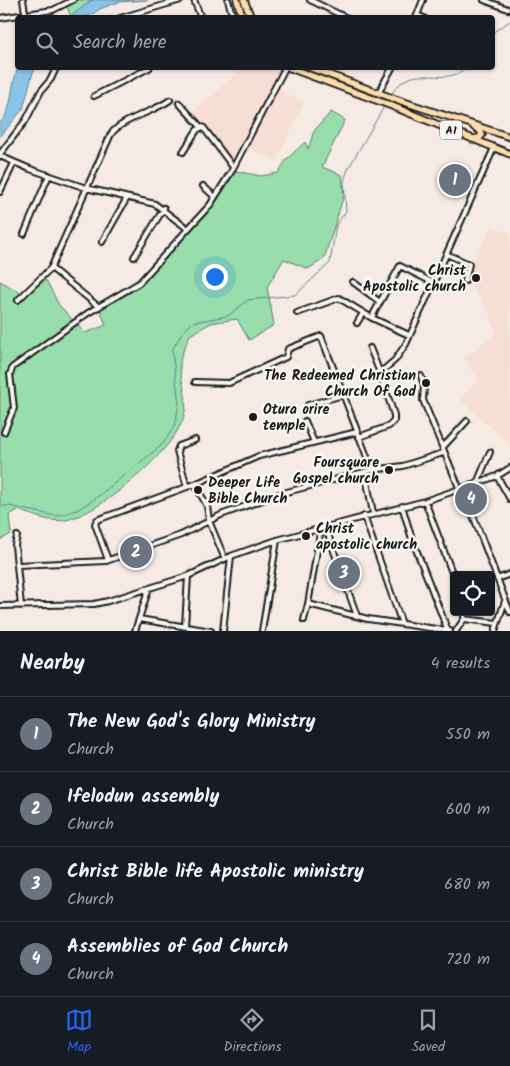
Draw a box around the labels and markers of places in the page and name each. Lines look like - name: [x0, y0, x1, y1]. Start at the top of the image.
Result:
- pin: 1: [439, 161, 471, 199]
- place label: Christ Apostolic church: [363, 260, 467, 298]
- marker: Christ Apostolic church: [470, 272, 482, 284]
- place label: The Redeemed Christian Church Of God: [264, 365, 416, 403]
- marker: The Redeemed Christian Church Of God: [420, 377, 432, 389]
- place label: Otura orire temple: [263, 399, 330, 437]
- marker: Otura orire temple: [247, 411, 259, 423]
- place label: Foursquare Gospel church: [293, 452, 379, 490]
- marker: Foursquare Gospel church: [383, 464, 395, 476]
- place label: Deeper Life Bible Church: [208, 472, 287, 510]
- pin: 4: [455, 480, 487, 518]
- marker: Deeper Life Bible Church: [192, 484, 204, 496]
- place label: Christ apostolic church: [316, 518, 417, 556]
- marker: Christ apostolic church: [300, 530, 312, 542]
- pin: 2: [120, 533, 152, 571]
- pin: 3: [328, 554, 360, 592]

